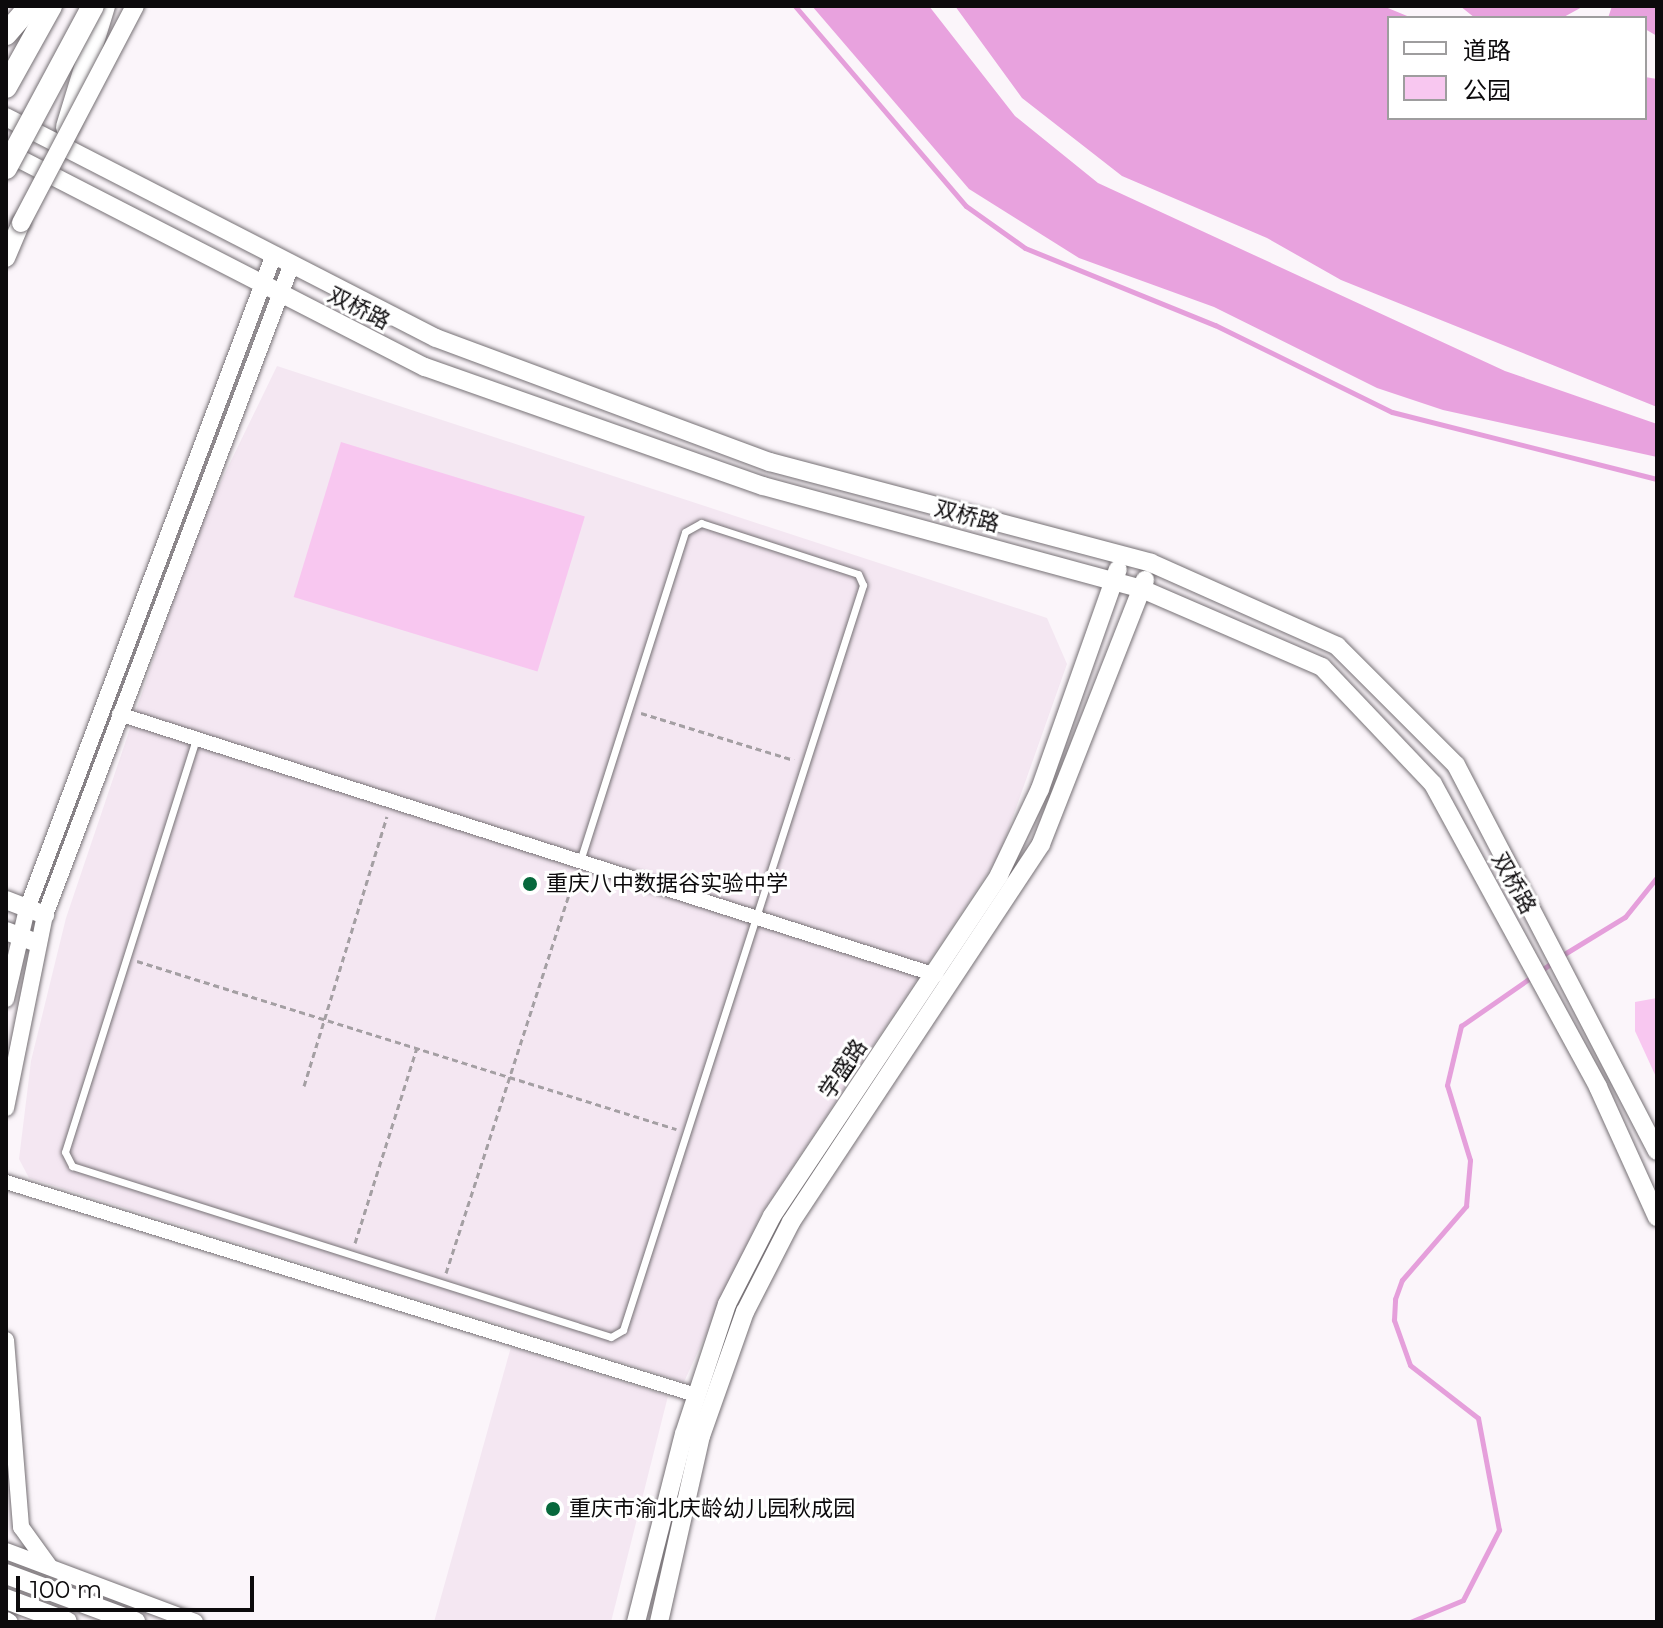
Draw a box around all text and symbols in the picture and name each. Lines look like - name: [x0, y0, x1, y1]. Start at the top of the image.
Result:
- legend: [1387, 16, 1647, 120]
- text: 道路: [1463, 36, 1511, 65]
- text: 公园: [1463, 76, 1511, 105]
- street label: 双桥路: [324, 281, 394, 335]
- street label: 双桥路: [932, 495, 1002, 537]
- street label: 双桥路: [1486, 848, 1542, 918]
- place label: 重庆八中数据谷实验中学: [546, 871, 788, 897]
- marker: 重庆八中数据谷实验中学: [521, 875, 539, 893]
- street label: 学盛路: [814, 1034, 872, 1104]
- place label: 重庆市渝北庆龄幼儿园秋成园: [569, 1496, 855, 1522]
- marker: 重庆市渝北庆龄幼儿园秋成园: [544, 1500, 562, 1518]
- scale bar: [20, 1560, 258, 1610]
- text: 100 m: [30, 1575, 102, 1604]

